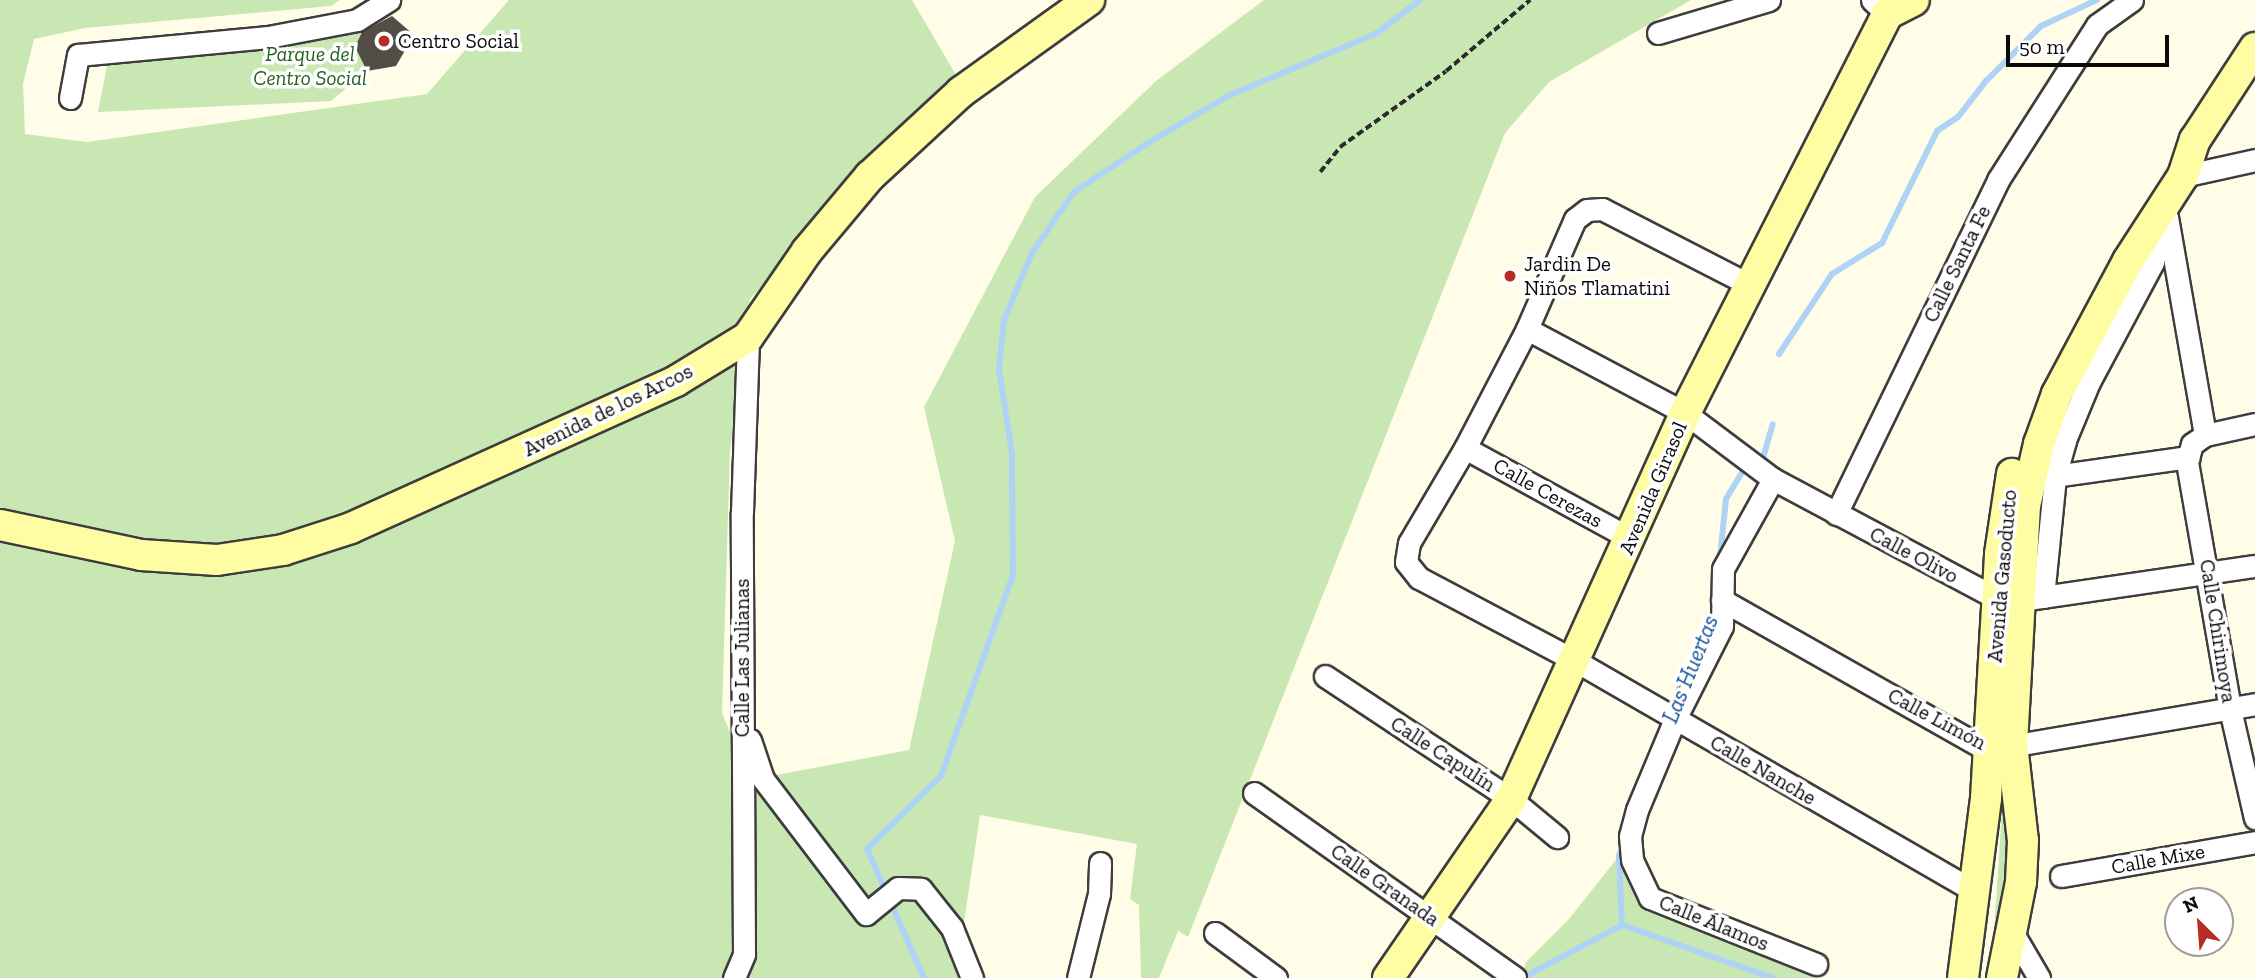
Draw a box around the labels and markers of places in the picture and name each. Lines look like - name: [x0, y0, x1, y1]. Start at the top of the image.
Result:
- place label: Centro Social: [398, 28, 519, 54]
- marker: Centro Social: [376, 33, 392, 49]
- place label: Jardin De Niños Tlamatini: [1524, 251, 1670, 301]
- marker: Jardin De Niños Tlamatini: [1502, 268, 1518, 284]

